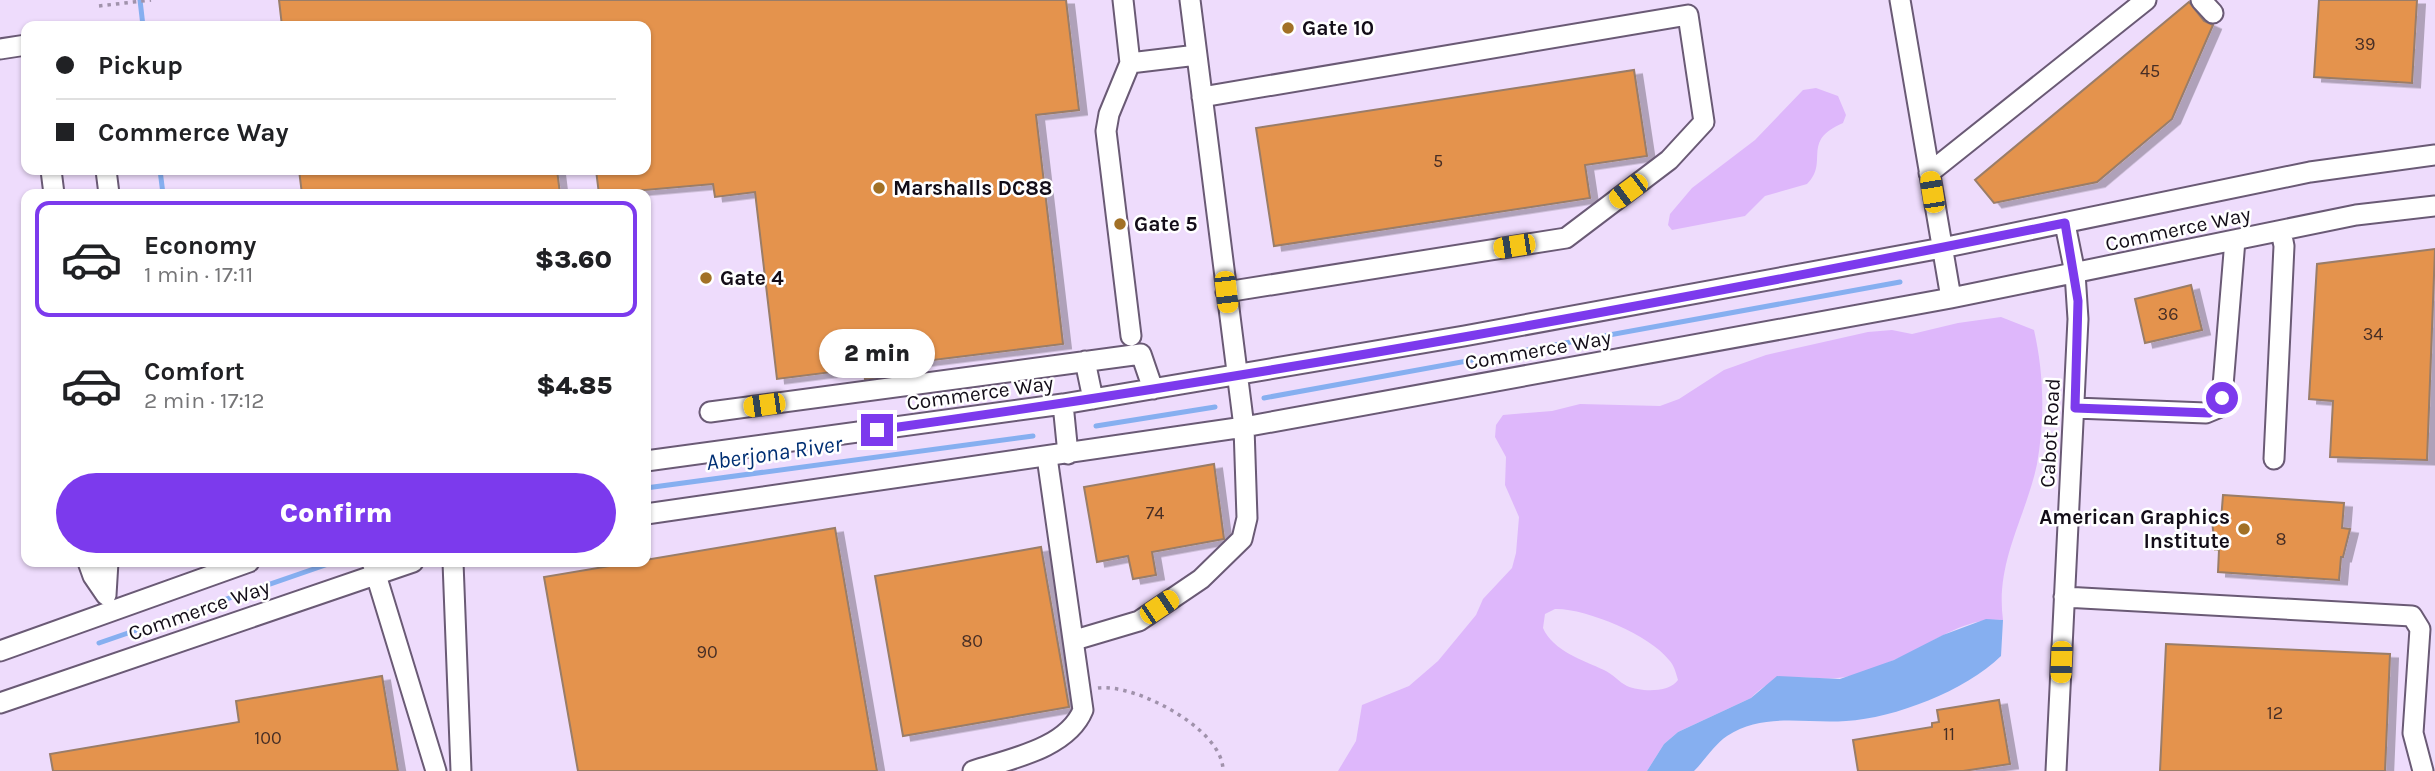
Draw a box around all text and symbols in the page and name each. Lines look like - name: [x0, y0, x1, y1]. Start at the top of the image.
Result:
- place label: Gate 10: [1302, 16, 1374, 40]
- marker: Gate 10: [1280, 20, 1296, 36]
- house number: 39: [2354, 33, 2376, 55]
- text: Pickup: [98, 50, 183, 81]
- house number: 45: [2140, 60, 2160, 82]
- text: Commerce Way: [98, 117, 289, 148]
- house number: 5: [1433, 150, 1443, 172]
- car: [1605, 170, 1652, 212]
- car: [1919, 170, 1946, 214]
- place label: Marshalls DC88: [893, 176, 1052, 200]
- marker: Marshalls DC88: [871, 180, 887, 196]
- street label: Commerce Way: [2103, 202, 2253, 256]
- place label: Gate 5: [1134, 212, 1197, 236]
- marker: Gate 5: [1112, 216, 1128, 232]
- icon: car: [60, 228, 123, 291]
- text: Economy: [144, 230, 256, 261]
- car: [1492, 232, 1537, 260]
- text: $3.60: [535, 244, 612, 275]
- text: 1 min · 17:11: [144, 261, 253, 288]
- place label: Gate 4: [720, 266, 784, 290]
- marker: Gate 4: [698, 270, 714, 286]
- car: [1214, 270, 1239, 314]
- house number: 36: [2158, 303, 2178, 325]
- house number: 34: [2363, 323, 2383, 345]
- street label: Commerce Way: [1463, 325, 1613, 375]
- callout: 2 min: [819, 328, 935, 378]
- text: 2 min: [844, 340, 910, 367]
- icon: car: [60, 354, 123, 417]
- text: Comfort: [144, 356, 245, 387]
- text: $4.85: [536, 370, 612, 401]
- street label: Commerce Way: [905, 371, 1055, 415]
- street label: Cabot Road: [2035, 378, 2065, 488]
- route start: [2206, 382, 2238, 414]
- text: 2 min · 17:12: [144, 387, 265, 414]
- car: [742, 392, 787, 418]
- route end: [861, 414, 893, 446]
- water label: Aberjona River: [704, 430, 845, 476]
- button: Confirm: [56, 473, 616, 553]
- house number: 74: [1146, 502, 1164, 524]
- place label: American Graphics Institute: [2039, 505, 2230, 553]
- marker: American Graphics Institute: [2236, 521, 2252, 537]
- house number: 8: [2275, 528, 2287, 550]
- street label: Commerce Way: [125, 574, 273, 645]
- car: [1136, 587, 1183, 627]
- house number: 80: [961, 630, 983, 652]
- house number: 90: [696, 641, 718, 663]
- car: [2050, 641, 2073, 683]
- house number: 12: [2267, 702, 2283, 724]
- house number: 11: [1943, 723, 1955, 745]
- house number: 100: [254, 727, 282, 749]

